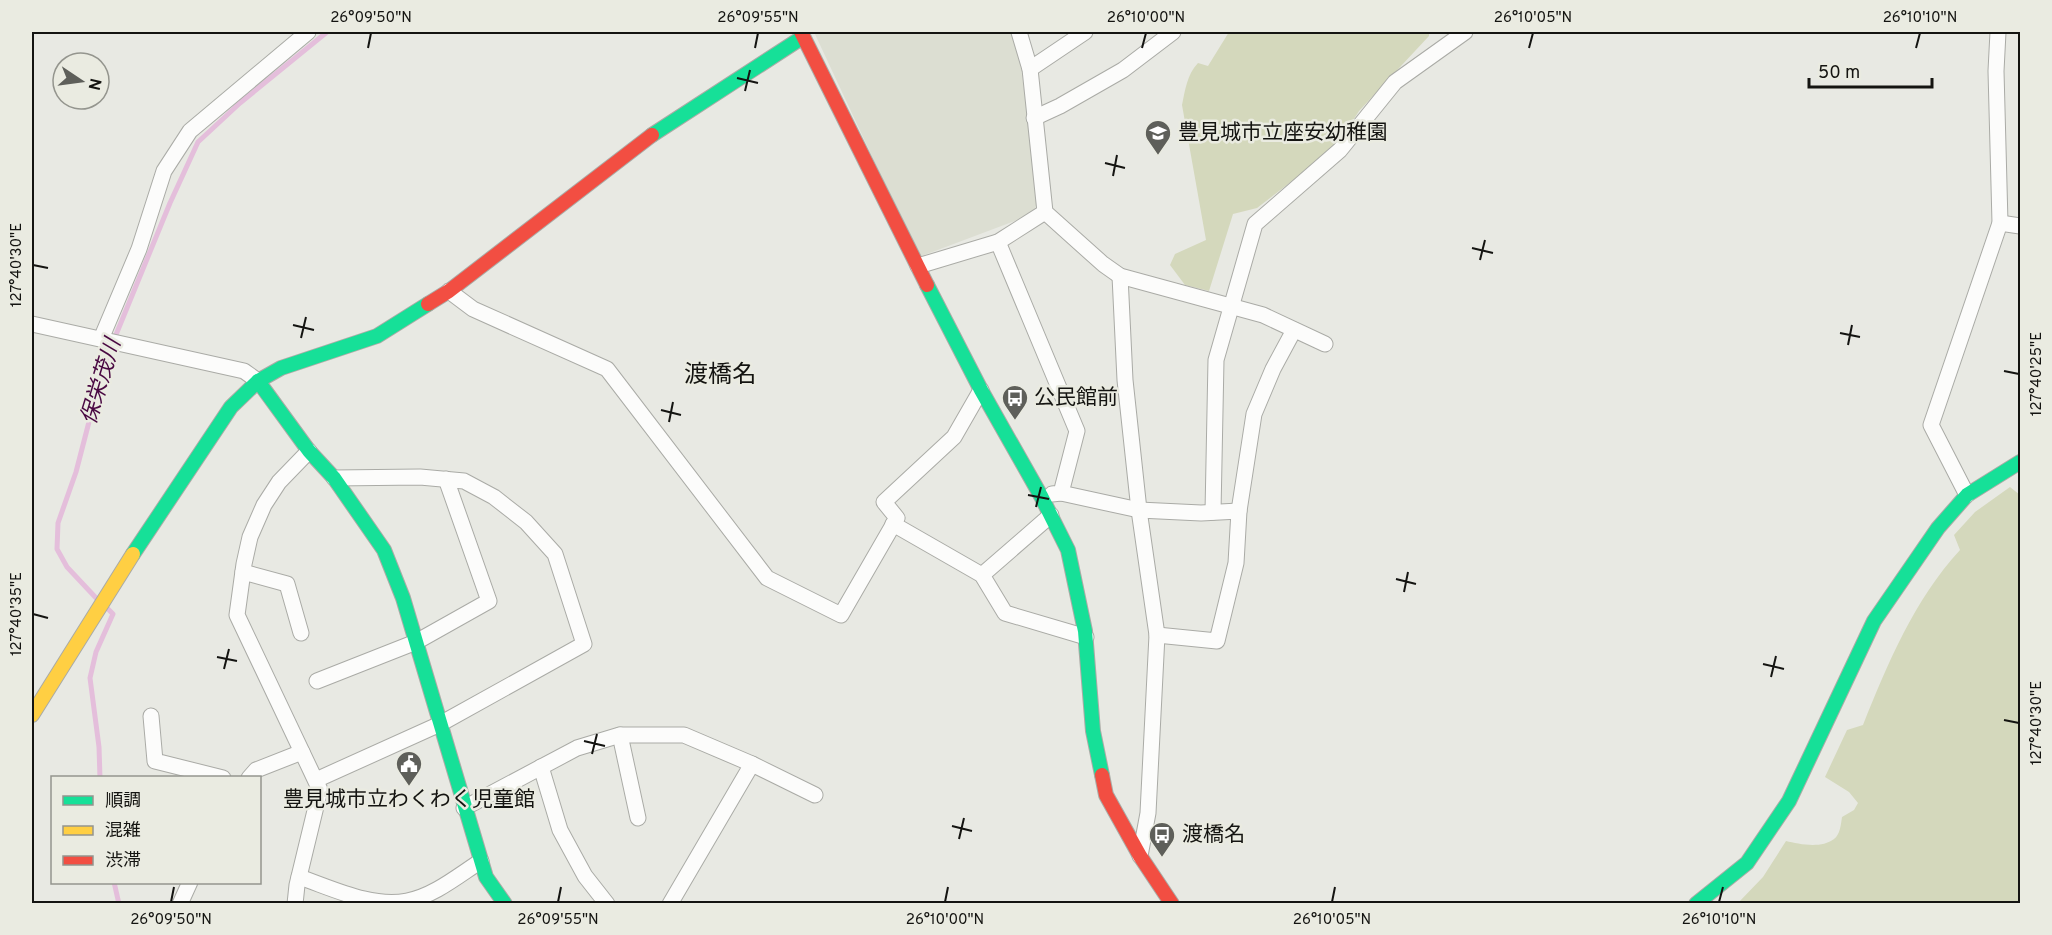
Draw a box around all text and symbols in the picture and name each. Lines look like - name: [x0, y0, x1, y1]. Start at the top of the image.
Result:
- text: 26°09'50"N: [330, 9, 412, 28]
- text: 26°09'55"N: [717, 9, 799, 28]
- text: 26°10'00"N: [1107, 9, 1185, 28]
- text: 26°10'05"N: [1494, 9, 1572, 28]
- text: 26°10'10"N: [1883, 9, 1957, 28]
- north arrow: [51, 51, 111, 111]
- scale bar: [1809, 51, 1932, 89]
- text: 50 m: [1818, 62, 1860, 85]
- text: N: [83, 76, 105, 92]
- school or university icon: 豊見城市立座安幼稚園: [1143, 118, 1173, 156]
- place label: 豊見城市立座安幼稚園: [1178, 120, 1388, 147]
- text: 127°40'30"E: [8, 223, 27, 307]
- text: 127°40'25"E: [2028, 332, 2047, 416]
- water label: 保栄茂川: [76, 334, 128, 428]
- district label: 渡橋名: [684, 361, 756, 391]
- bus stop icon: 公民館前: [1000, 383, 1030, 421]
- place label: 公民館前: [1034, 385, 1118, 412]
- text: 127°40'35"E: [8, 572, 27, 656]
- text: 127°40'30"E: [2028, 681, 2047, 765]
- public building icon: 豊見城市立わくわく児童館: [394, 749, 424, 787]
- legend: [51, 776, 261, 884]
- place label: 豊見城市立わくわく児童館: [283, 787, 535, 814]
- text: 順調: [105, 790, 141, 813]
- text: 混雑: [105, 820, 141, 843]
- bus stop icon: 渡橋名: [1147, 820, 1177, 858]
- place label: 渡橋名: [1182, 822, 1245, 849]
- text: 渋滞: [105, 850, 141, 873]
- text: 26°09'50"N: [130, 911, 212, 930]
- text: 26°09'55"N: [517, 911, 599, 930]
- text: 26°10'00"N: [906, 911, 984, 930]
- text: 26°10'05"N: [1293, 911, 1371, 930]
- text: 26°10'10"N: [1682, 911, 1756, 930]

